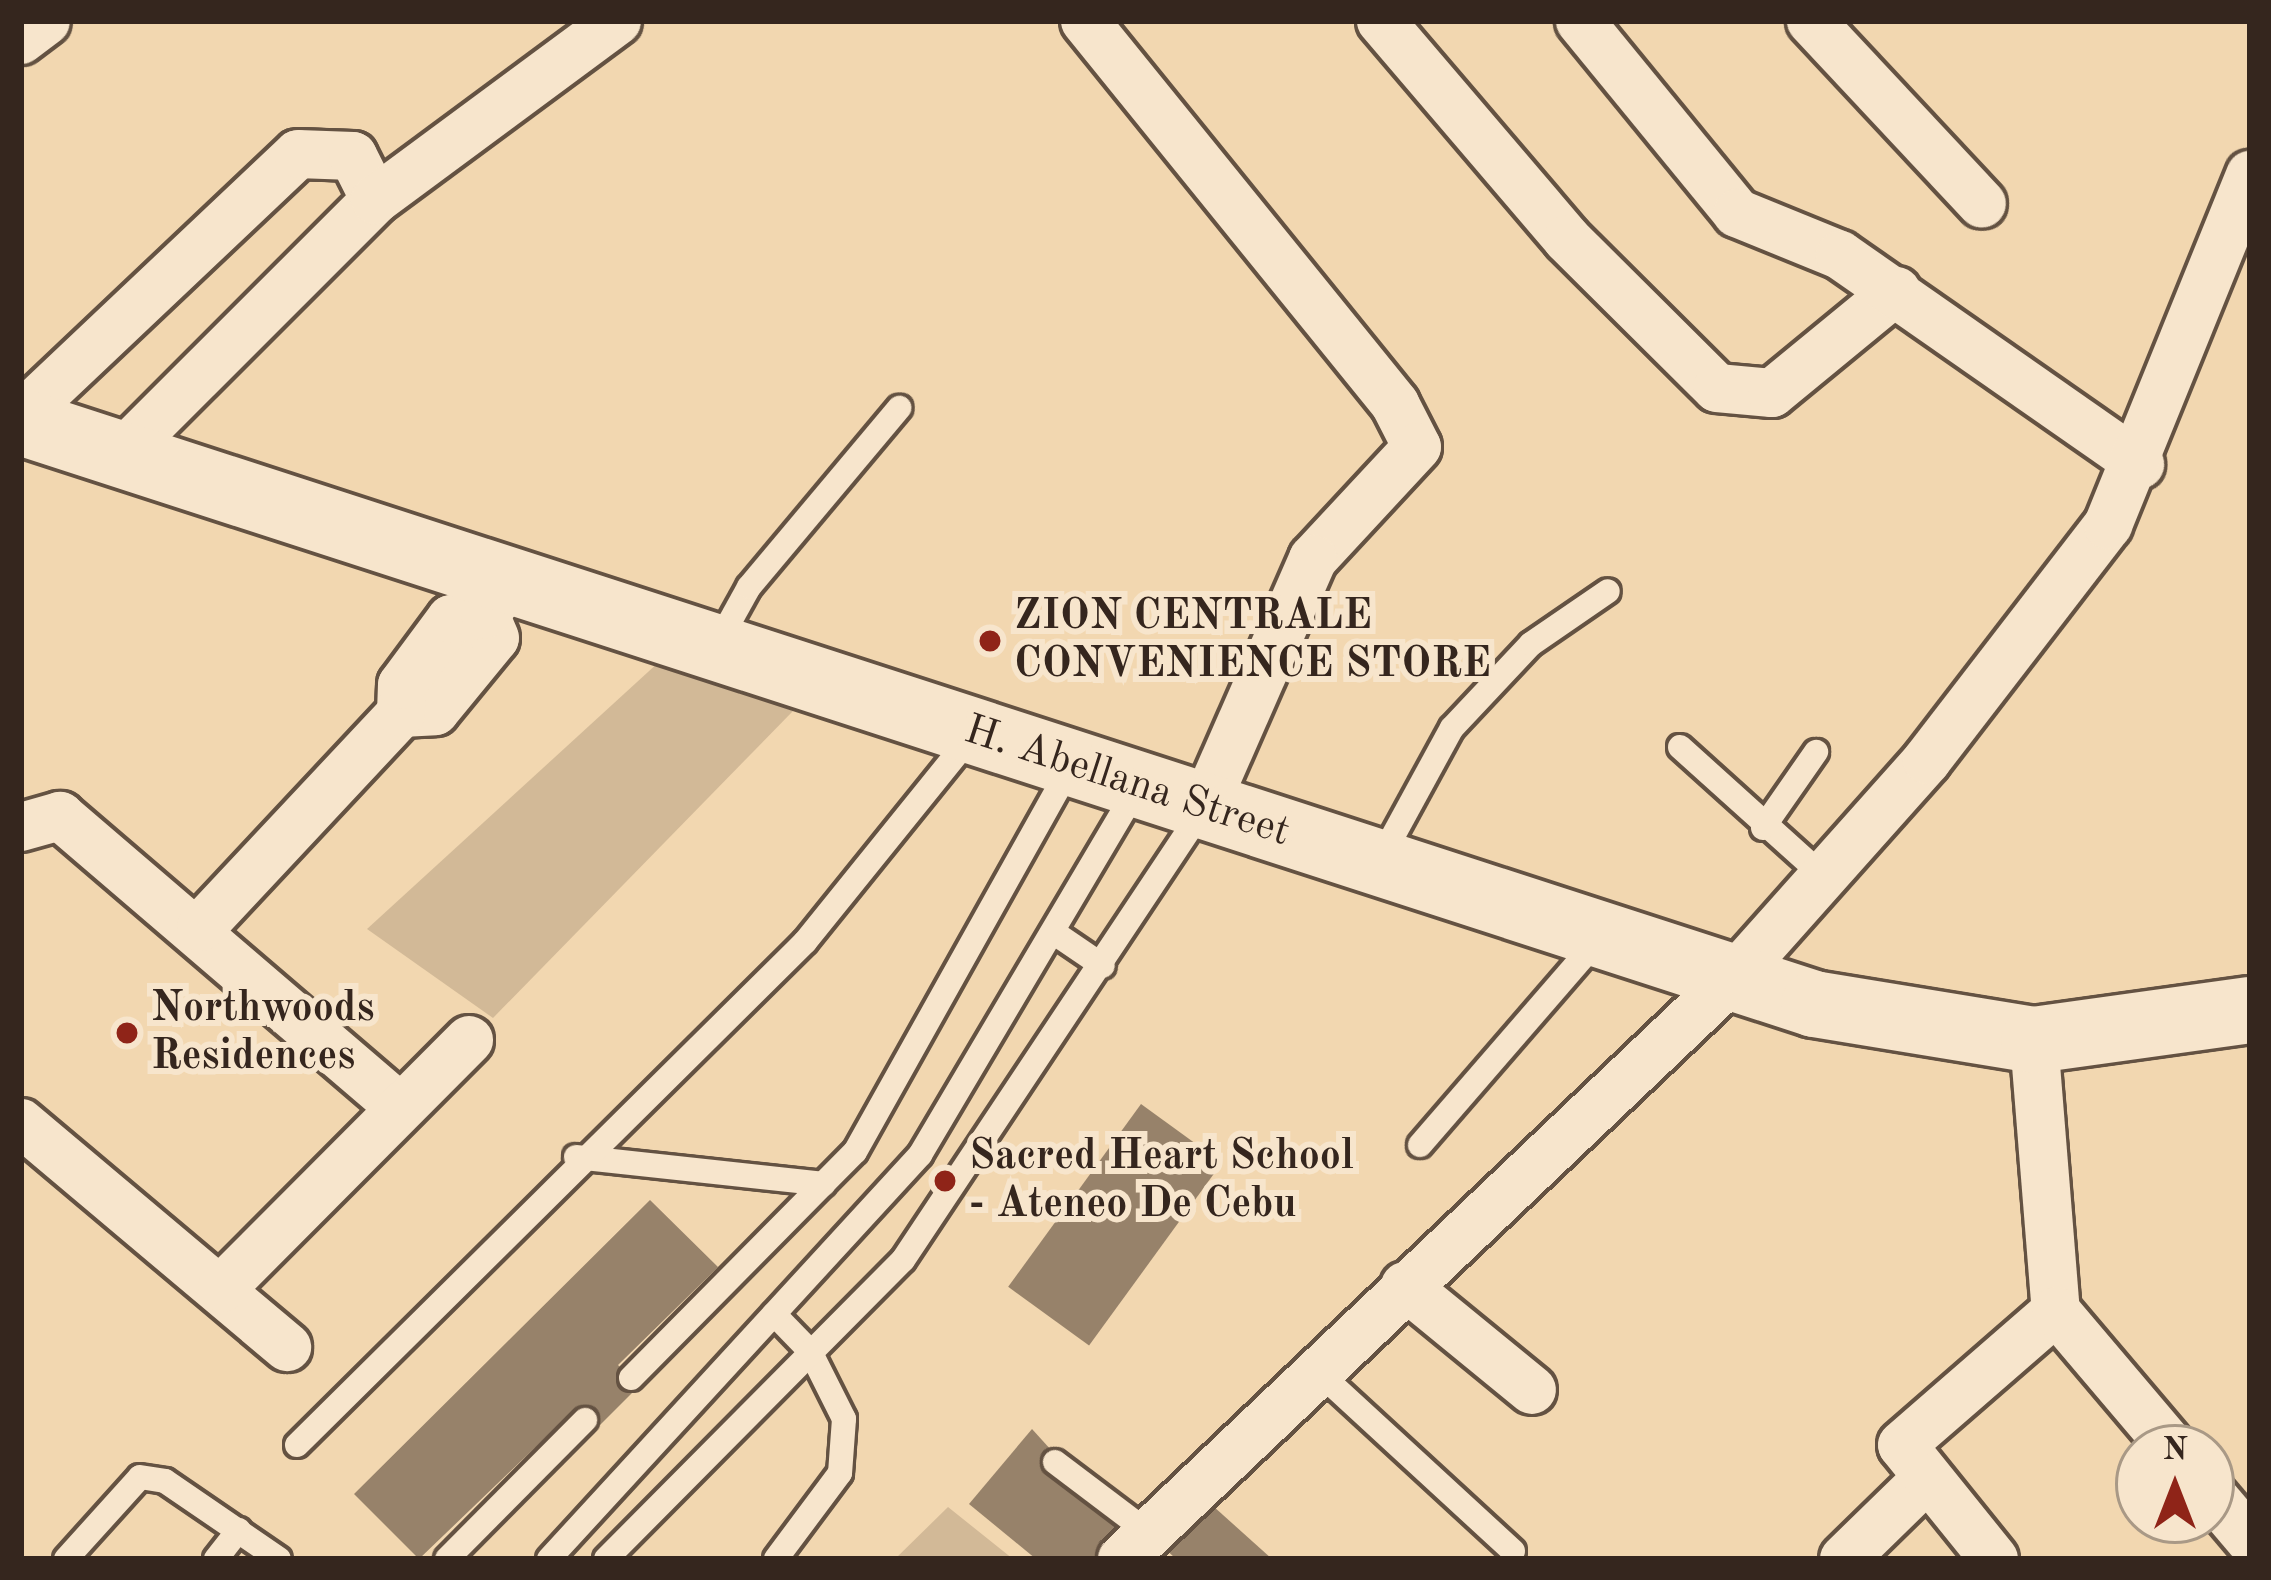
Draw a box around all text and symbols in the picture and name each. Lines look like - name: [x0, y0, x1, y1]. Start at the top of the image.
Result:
- place label: ZION CENTRALE CONVENIENCE STORE: [1014, 592, 1491, 690]
- marker: ZION CENTRALE CONVENIENCE STORE: [977, 628, 1003, 654]
- street label: H. Abellana Street: [958, 706, 1296, 858]
- place label: Northwoods Residences: [151, 984, 375, 1082]
- marker: Northwoods Residences: [114, 1020, 140, 1046]
- place label: Sacred Heart School - Ateneo De Cebu: [969, 1132, 1354, 1230]
- marker: Sacred Heart School - Ateneo De Cebu: [932, 1168, 958, 1194]
- north arrow: [2115, 1424, 2235, 1544]
- text: N: [2162, 1434, 2188, 1467]

